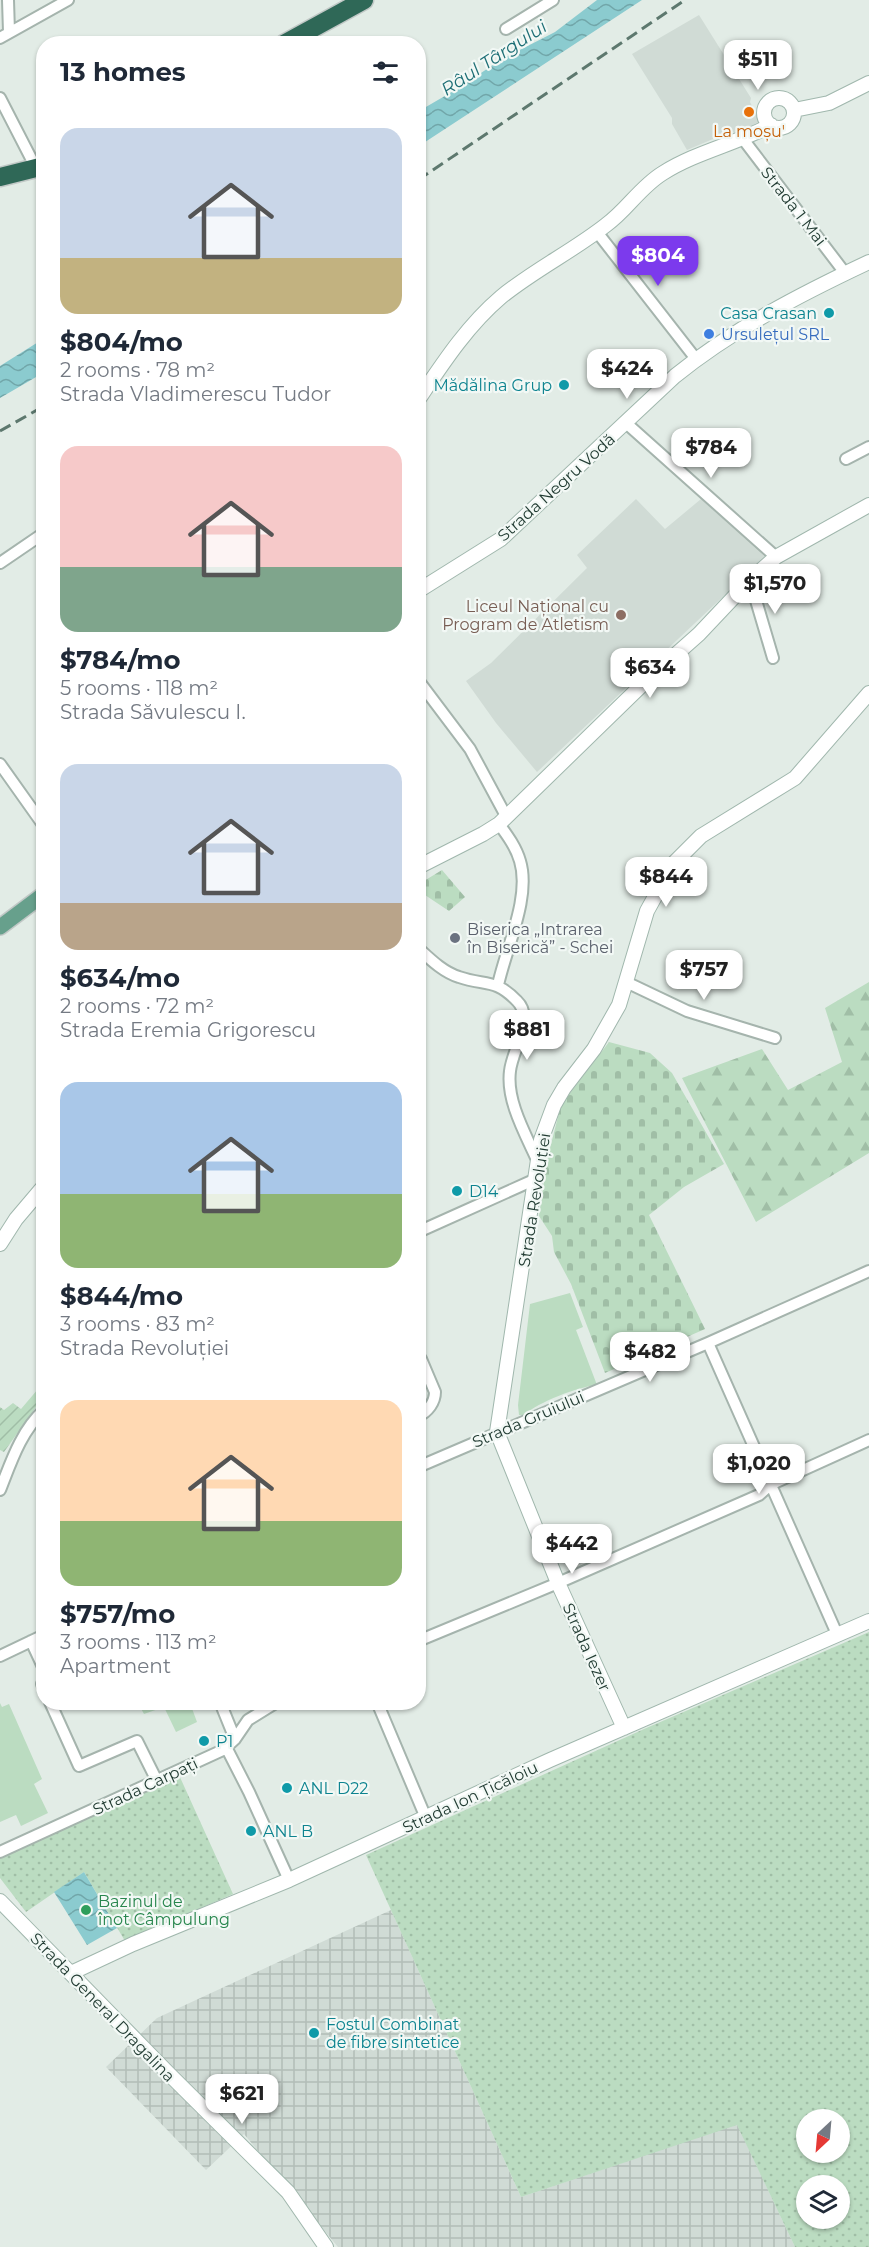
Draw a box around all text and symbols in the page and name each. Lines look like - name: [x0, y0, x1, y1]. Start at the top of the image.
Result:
- water label: Râul Târgului: [437, 16, 551, 100]
- pin: $511: [722, 40, 794, 91]
- text: $511: [738, 47, 778, 71]
- text: 13 homes: [60, 56, 186, 88]
- icon: filters: [369, 56, 402, 89]
- marker: La moșu': [742, 105, 756, 119]
- place label: La moșu': [713, 122, 785, 142]
- street label: Strada 1 Mai: [757, 163, 830, 250]
- icon: home: [177, 167, 285, 275]
- pin: $804: [622, 236, 694, 287]
- text: $804: [631, 243, 685, 267]
- place label: Casa Crasan: [720, 304, 817, 323]
- marker: Casa Crasan: [822, 306, 836, 320]
- place label: Ursulețul SRL: [721, 325, 830, 345]
- text: $804/mo: [60, 326, 183, 358]
- marker: Ursulețul SRL: [702, 327, 716, 341]
- pin: $424: [591, 349, 663, 400]
- text: $424: [601, 356, 653, 380]
- text: 2 rooms · 78 m²: [60, 358, 215, 382]
- place label: Mădălina Grup: [434, 376, 552, 395]
- marker: Mădălina Grup: [557, 378, 571, 392]
- text: Strada Vladimerescu Tudor: [60, 382, 331, 406]
- pin: $784: [675, 428, 747, 479]
- street label: Strada Negru Vodă: [494, 430, 619, 545]
- text: $784: [685, 435, 737, 459]
- icon: home: [177, 485, 285, 593]
- pin: $1,570: [726, 564, 824, 615]
- text: $1,570: [744, 571, 806, 595]
- place label: Liceul Național cu Program de Atletism: [442, 597, 609, 634]
- marker: Liceul Național cu Program de Atletism: [614, 608, 628, 622]
- text: $784/mo: [60, 644, 181, 676]
- pin: $634: [614, 648, 686, 699]
- text: $634: [624, 655, 676, 679]
- text: 5 rooms · 118 m²: [60, 676, 218, 700]
- text: Strada Săvulescu I.: [60, 700, 246, 724]
- icon: home: [177, 803, 285, 911]
- pin: $844: [630, 857, 702, 908]
- text: $844: [639, 864, 693, 888]
- place label: Biserica „Intrarea în Biserică” - Schei: [466, 920, 613, 957]
- marker: Biserica „Intrarea în Biserică” - Schei: [448, 931, 462, 945]
- pin: $757: [668, 950, 740, 1001]
- text: $757: [680, 957, 728, 981]
- text: $634/mo: [60, 962, 180, 994]
- text: 2 rooms · 72 m²: [60, 994, 214, 1018]
- pin: $881: [491, 1010, 563, 1061]
- text: $881: [504, 1017, 551, 1041]
- text: Strada Eremia Grigorescu: [60, 1018, 316, 1042]
- icon: home: [177, 1121, 285, 1229]
- street label: Strada Revoluției: [515, 1132, 555, 1269]
- place label: D14: [469, 1182, 499, 1201]
- marker: D14: [450, 1184, 464, 1198]
- text: $844/mo: [60, 1280, 183, 1312]
- text: 3 rooms · 83 m²: [60, 1312, 215, 1336]
- pin: $482: [614, 1332, 686, 1383]
- text: Strada Revoluției: [60, 1336, 229, 1360]
- text: $482: [624, 1339, 676, 1363]
- street label: Strada Gruiului: [469, 1387, 587, 1452]
- icon: home: [177, 1439, 285, 1547]
- pin: $1,020: [710, 1444, 808, 1495]
- text: $1,020: [727, 1451, 791, 1475]
- pin: $442: [536, 1524, 608, 1575]
- text: $442: [546, 1531, 598, 1555]
- text: $757/mo: [60, 1598, 175, 1630]
- street label: Strada Iezer: [559, 1600, 614, 1694]
- text: 3 rooms · 113 m²: [60, 1630, 217, 1654]
- text: Apartment: [60, 1654, 171, 1678]
- place label: P1: [216, 1732, 233, 1751]
- marker: P1: [197, 1734, 211, 1748]
- street label: Strada Carpați: [90, 1754, 201, 1820]
- street label: Strada Ion Țicăloiu: [399, 1758, 541, 1838]
- place label: ANL D22: [299, 1779, 368, 1798]
- marker: ANL D22: [280, 1781, 294, 1795]
- place label: ANL B: [263, 1822, 313, 1841]
- marker: ANL B: [244, 1824, 258, 1838]
- place label: Bazinul de înot Câmpulung: [97, 1892, 230, 1929]
- marker: Bazinul de înot Câmpulung: [79, 1903, 93, 1917]
- street label: Strada General Dragalina: [26, 1929, 179, 2086]
- place label: Fostul Combinat de fibre sintetice: [326, 2015, 460, 2052]
- marker: Fostul Combinat de fibre sintetice: [307, 2026, 321, 2040]
- pin: $621: [206, 2074, 278, 2125]
- text: $621: [219, 2081, 265, 2105]
- north arrow: [796, 2109, 850, 2163]
- map controls: [796, 2109, 850, 2229]
- button: layers: [796, 2175, 850, 2229]

